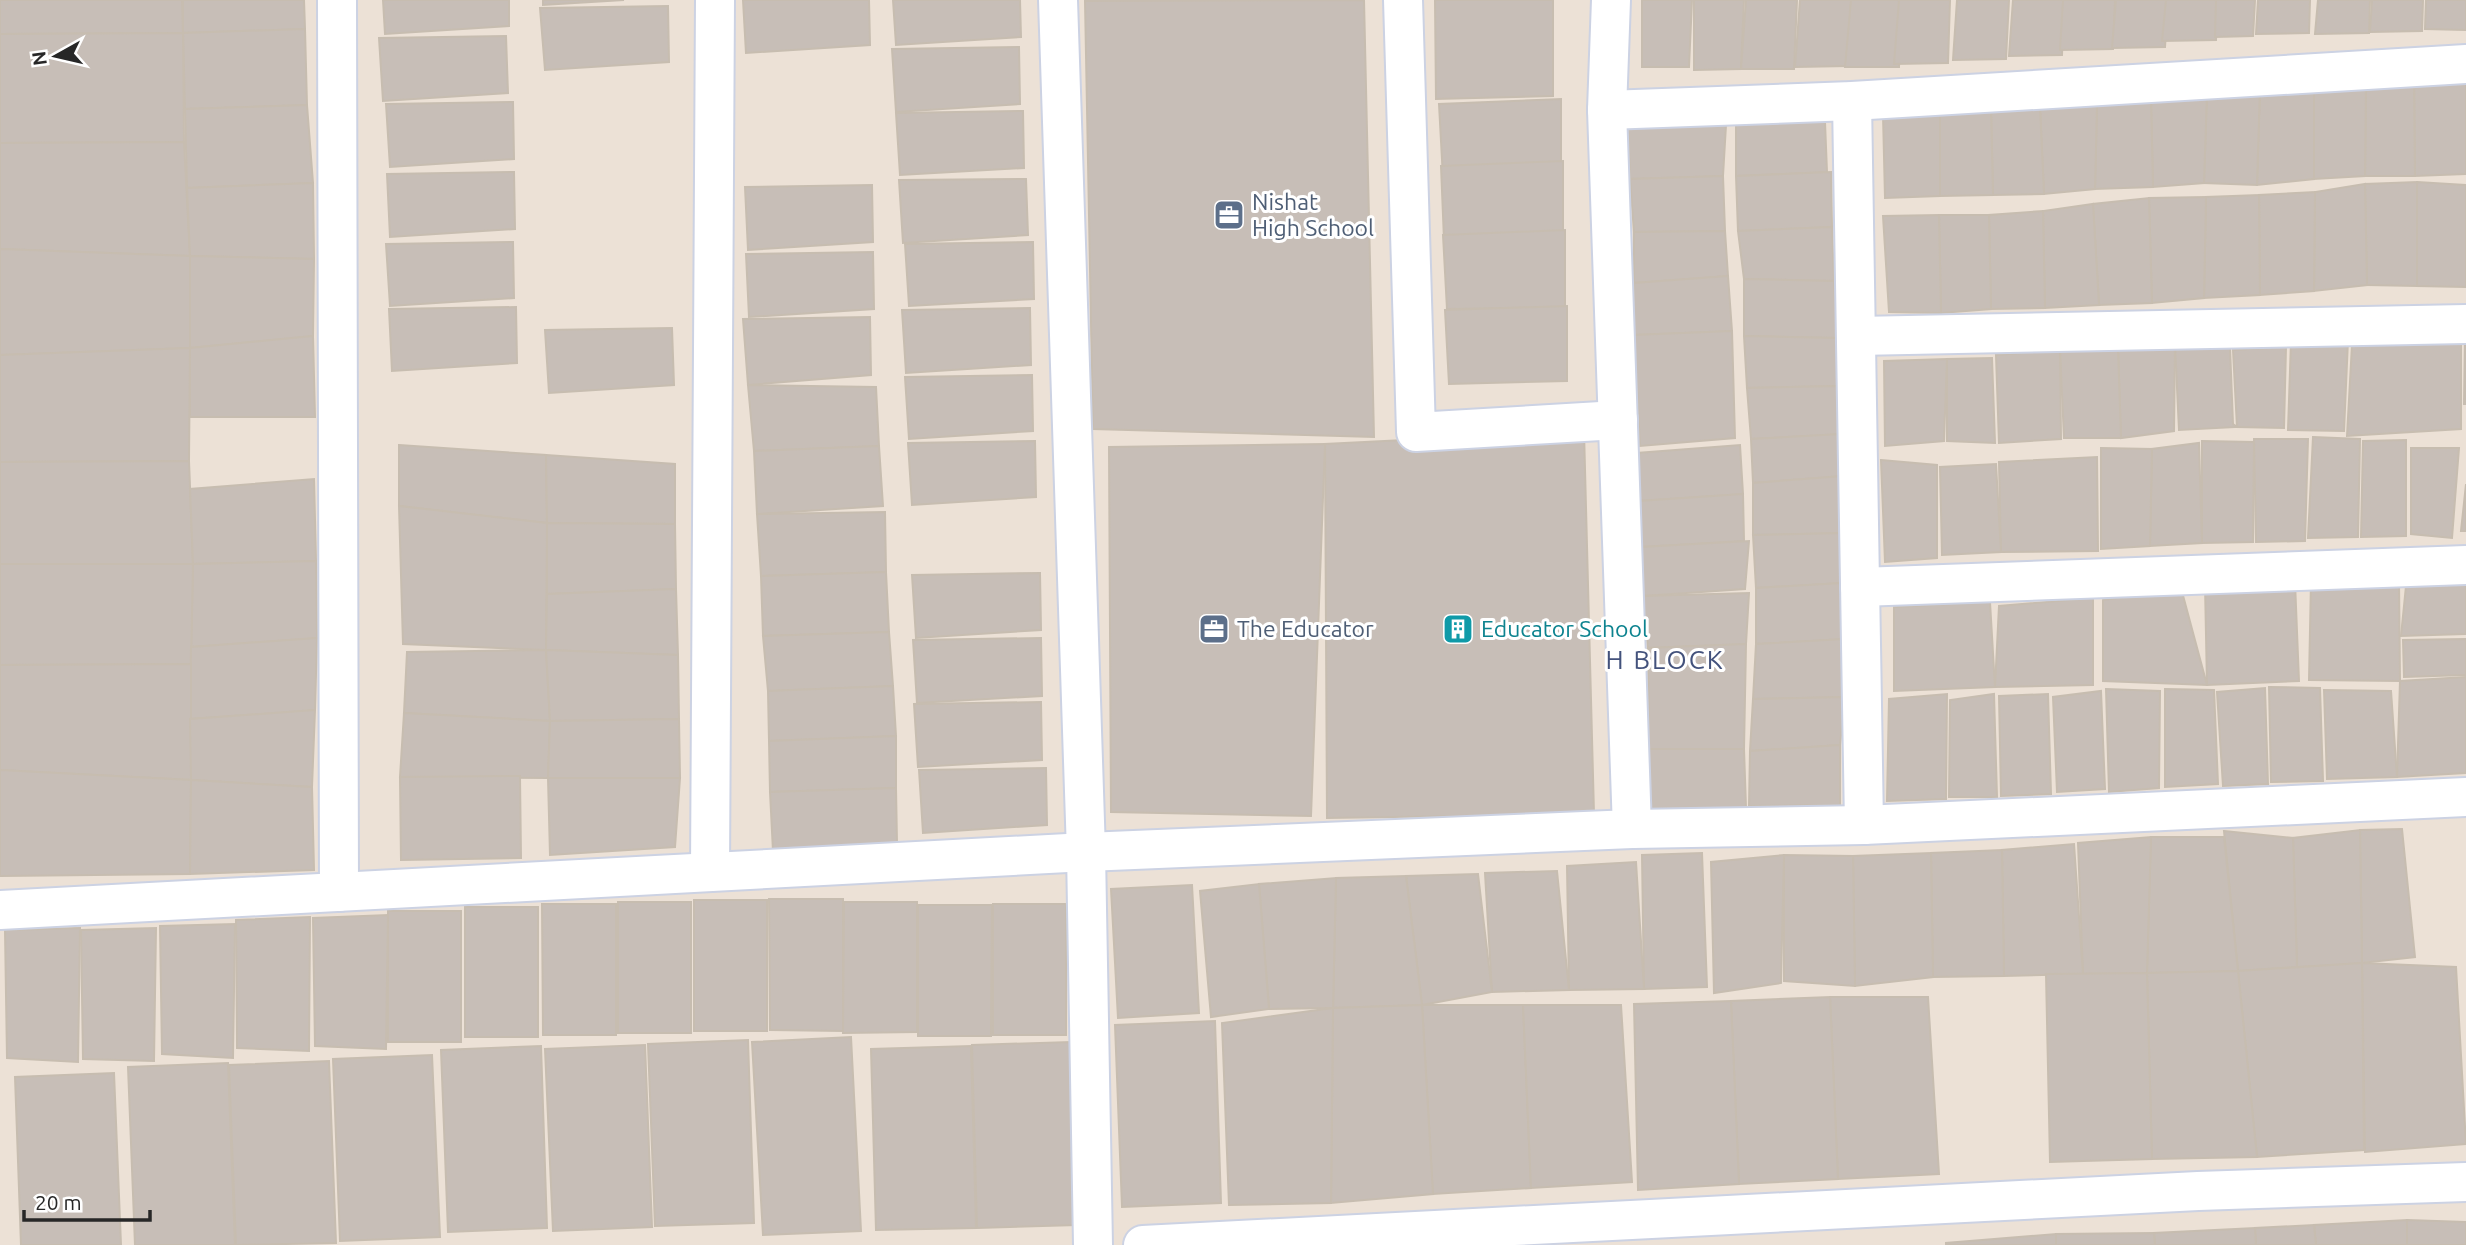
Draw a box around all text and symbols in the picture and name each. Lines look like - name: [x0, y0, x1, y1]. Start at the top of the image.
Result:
- north arrow: [21, 21, 91, 91]
- text: N: [27, 50, 51, 67]
- place label: Nishat High School: [1252, 189, 1374, 240]
- office icon: Nishat High School: [1212, 198, 1246, 232]
- office icon: The Educator: [1197, 612, 1231, 646]
- building icon: Educator School: [1441, 612, 1475, 646]
- place label: The Educator: [1237, 616, 1374, 641]
- place label: Educator School: [1481, 616, 1648, 641]
- district label: H BLOCK: [1606, 645, 1724, 674]
- scale bar: [24, 1178, 150, 1222]
- text: 20 m: [35, 1190, 82, 1214]

